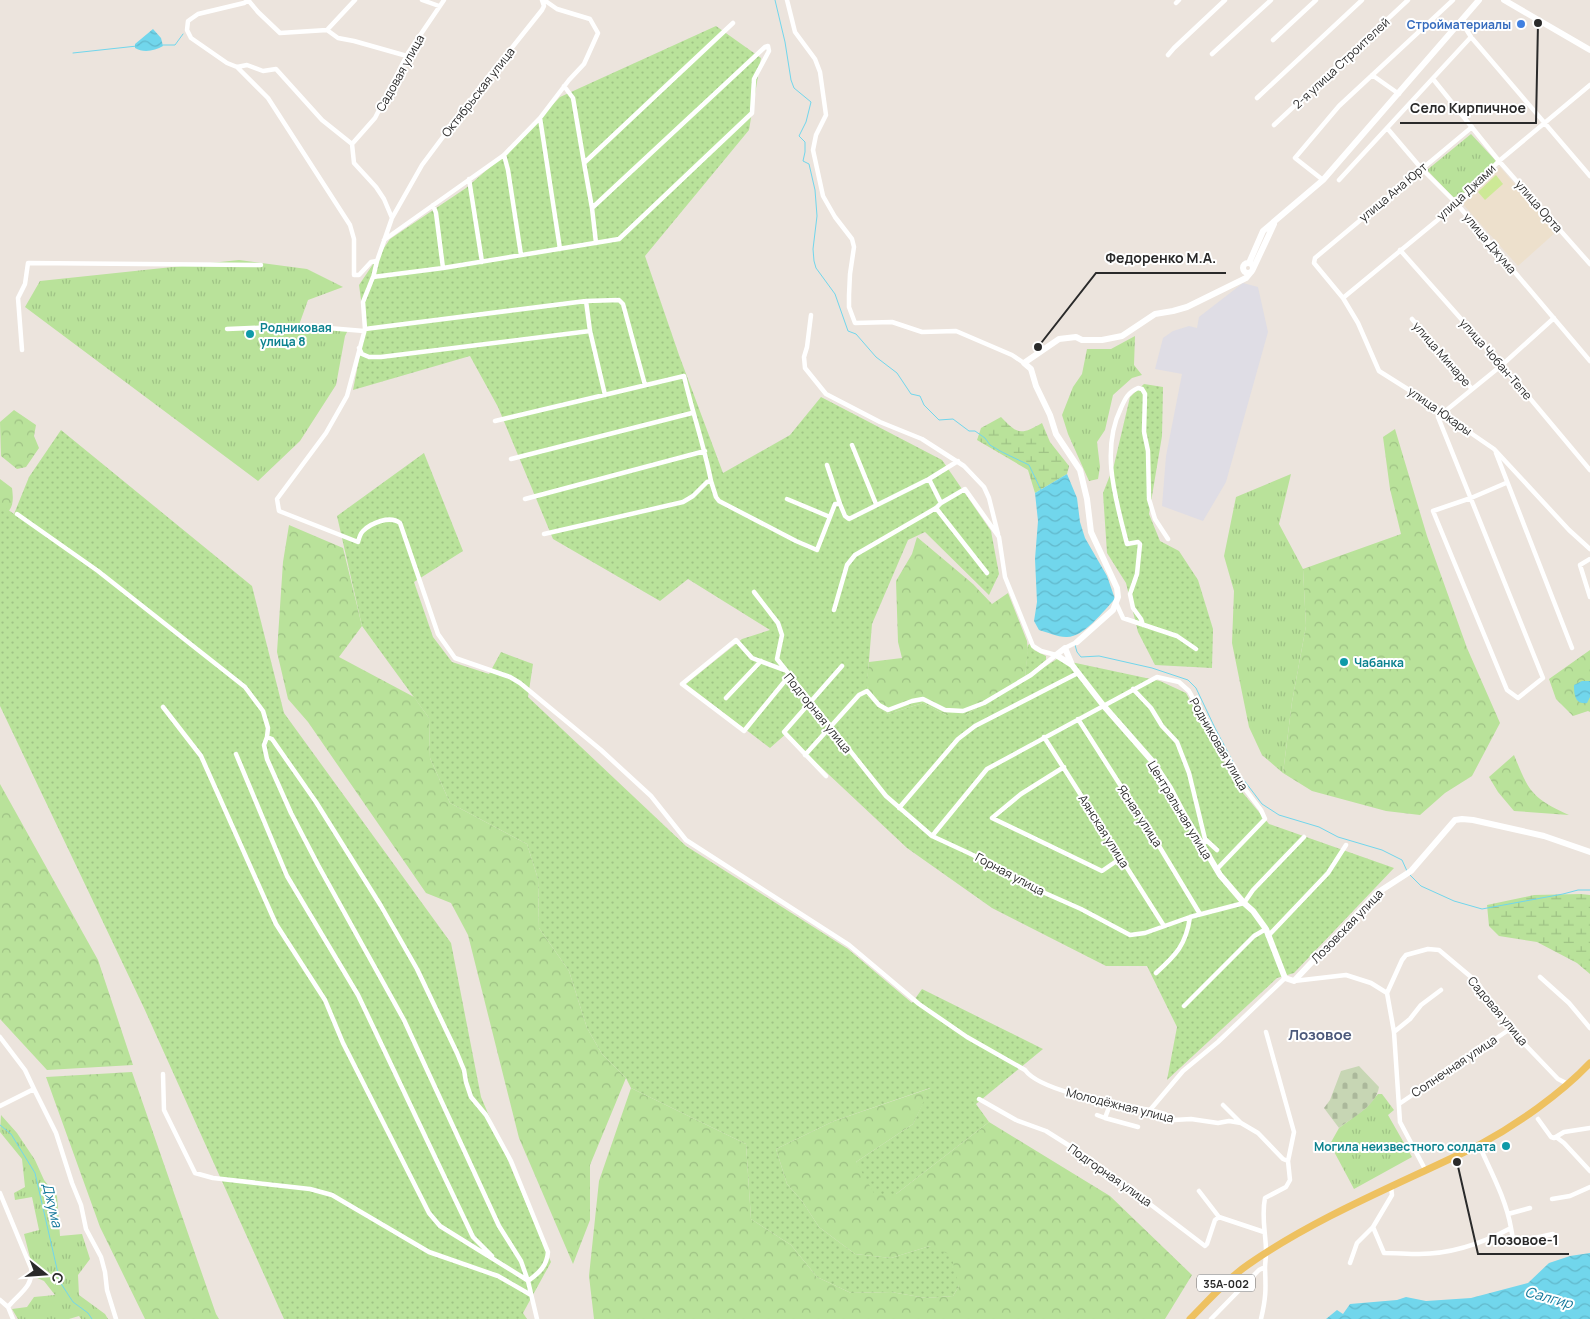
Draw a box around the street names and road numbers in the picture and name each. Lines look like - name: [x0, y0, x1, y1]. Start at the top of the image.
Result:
- street label: 2-я улица Строителей: [1289, 14, 1393, 112]
- street label: Садовая улица: [372, 31, 428, 115]
- street label: Октябрьская улица: [437, 44, 519, 140]
- street label: улица Ана Юрт: [1355, 158, 1431, 226]
- street label: улица Джами: [1433, 160, 1499, 224]
- street label: улица Орта: [1511, 176, 1567, 236]
- street label: улица Джума: [1459, 209, 1521, 277]
- street label: улица Чобан-Тепе: [1456, 314, 1536, 404]
- street label: улица Минаре: [1409, 318, 1475, 390]
- street label: улица Юкары: [1404, 383, 1476, 439]
- street label: Подгорная улица: [780, 669, 856, 757]
- street label: Родниковая улица: [1186, 695, 1252, 793]
- street label: Центральная улица: [1144, 757, 1216, 863]
- street label: Ясная улица: [1114, 782, 1166, 850]
- street label: Аянская улица: [1075, 791, 1133, 871]
- street label: Горная улица: [972, 849, 1048, 899]
- street label: Лозовская улица: [1307, 885, 1387, 967]
- street label: Садовая улица: [1464, 973, 1532, 1049]
- street label: Солнечная улица: [1408, 1031, 1500, 1101]
- street label: Молодёжная улица: [1064, 1083, 1176, 1127]
- street label: Подгорная улица: [1065, 1140, 1155, 1210]
- road number: 35А-002: [1197, 1275, 1255, 1292]

